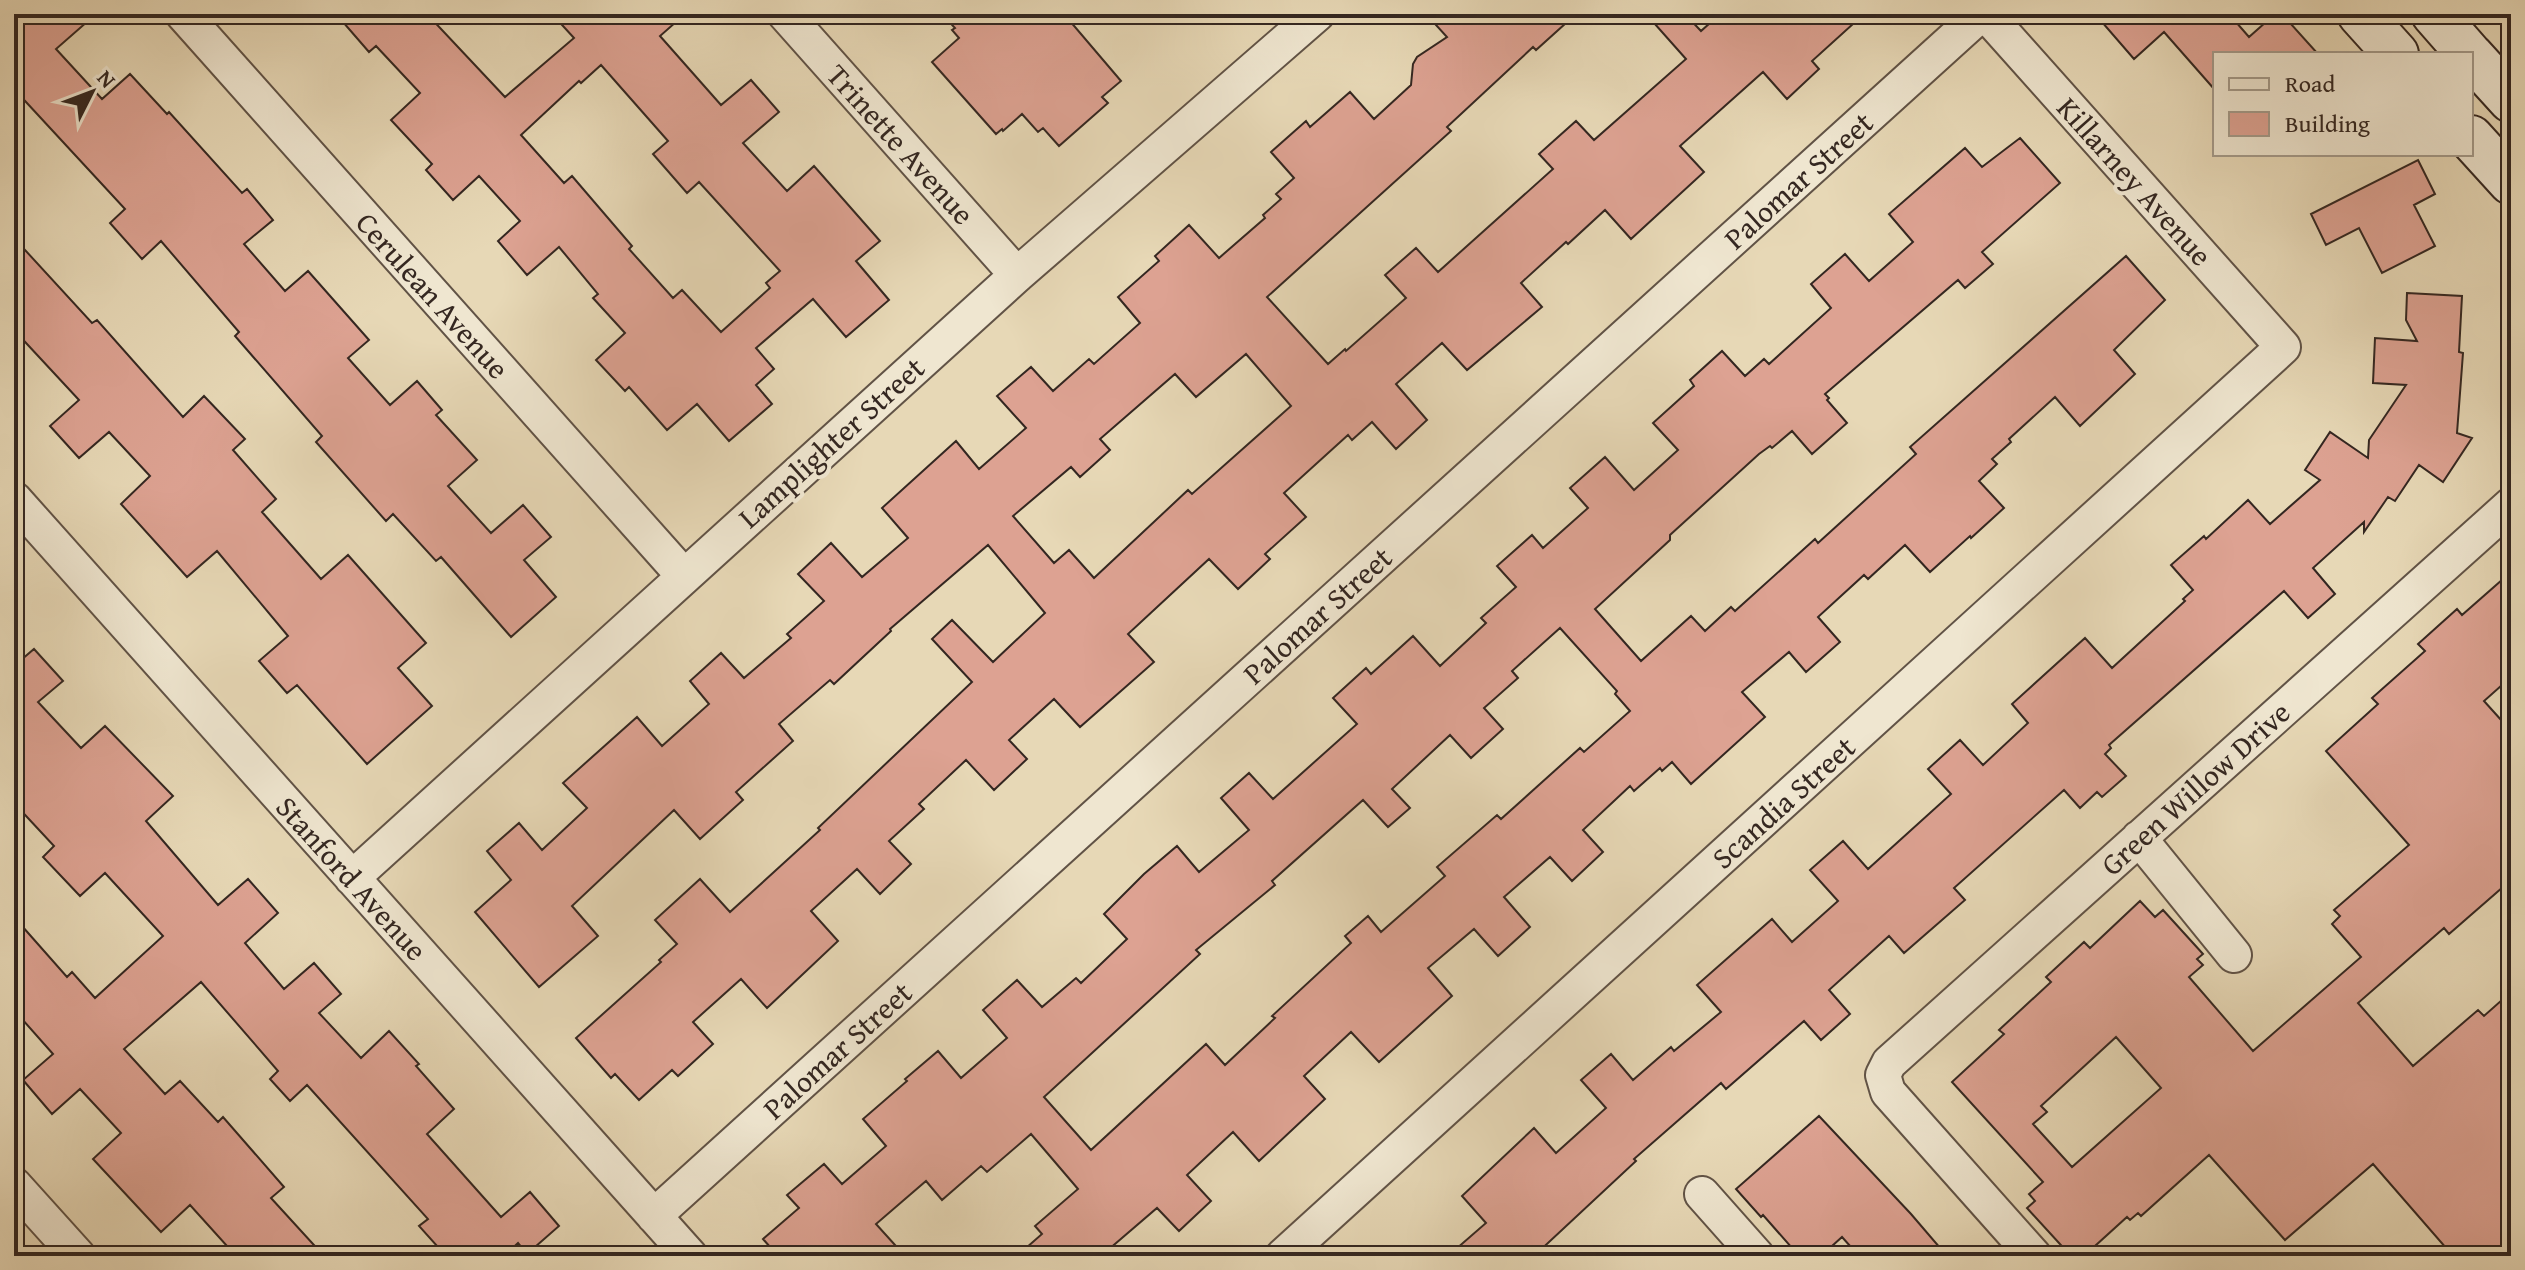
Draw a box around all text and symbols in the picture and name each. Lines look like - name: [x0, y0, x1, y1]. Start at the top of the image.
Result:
- north arrow: [52, 52, 132, 132]
- legend: [2213, 52, 2473, 156]
- street label: Trinette Avenue: [817, 54, 985, 234]
- text: N: [90, 62, 124, 95]
- text: Road: [2285, 66, 2335, 101]
- street label: Killarney Avenue: [2047, 87, 2223, 275]
- street label: Palomar Street: [1714, 101, 1883, 259]
- text: Building: [2285, 106, 2370, 141]
- street label: Cerulean Avenue: [346, 202, 520, 388]
- street label: Lamplighter Street: [728, 346, 934, 538]
- street label: Palomar Street: [1233, 536, 1402, 694]
- street label: Green Willow Drive: [2090, 691, 2300, 885]
- street label: Scandia Street: [1701, 725, 1865, 879]
- street label: Stanford Avenue: [266, 786, 438, 970]
- street label: Palomar Street: [753, 971, 922, 1129]

